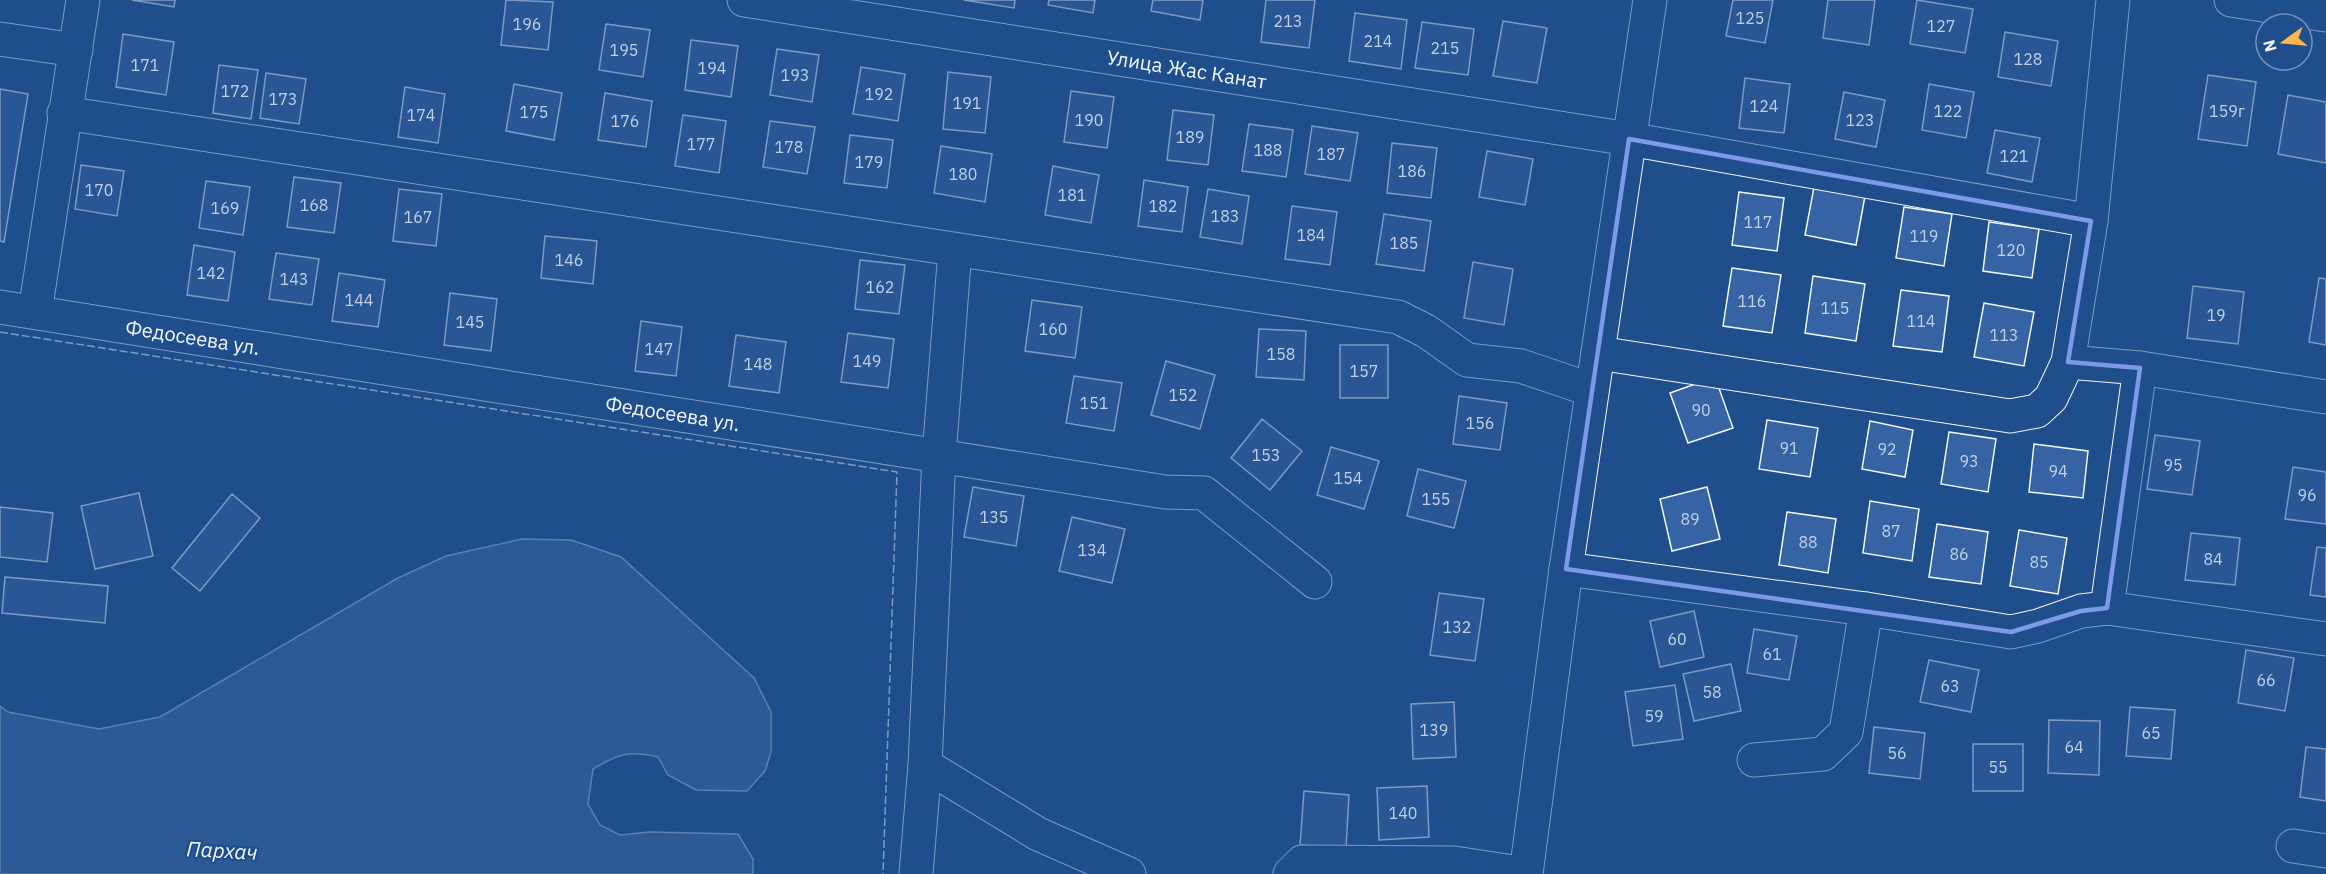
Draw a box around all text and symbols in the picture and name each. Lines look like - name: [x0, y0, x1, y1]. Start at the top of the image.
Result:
- house number: 125: [1736, 8, 1764, 28]
- house number: 213: [1274, 11, 1302, 31]
- north arrow: [2254, 12, 2314, 72]
- house number: 196: [513, 14, 541, 34]
- house number: 127: [1927, 16, 1955, 36]
- house number: 214: [1364, 31, 1392, 51]
- house number: 215: [1431, 38, 1459, 58]
- text: N: [2258, 38, 2281, 54]
- house number: 195: [610, 40, 638, 60]
- street label: Улица Жас Канат: [1105, 43, 1269, 95]
- house number: 128: [2014, 49, 2042, 69]
- house number: 171: [131, 55, 159, 75]
- house number: 194: [698, 58, 726, 78]
- house number: 193: [781, 65, 809, 85]
- house number: 172: [221, 81, 249, 101]
- house number: 192: [865, 84, 893, 104]
- house number: 173: [269, 89, 297, 109]
- house number: 191: [953, 93, 981, 113]
- house number: 124: [1750, 96, 1778, 116]
- house number: 122: [1934, 101, 1962, 121]
- house number: 159г: [2209, 101, 2245, 121]
- house number: 175: [520, 102, 548, 122]
- house number: 174: [407, 105, 435, 125]
- house number: 190: [1075, 110, 1103, 130]
- house number: 123: [1846, 110, 1874, 130]
- house number: 176: [611, 111, 639, 131]
- house number: 189: [1176, 127, 1204, 147]
- house number: 177: [687, 134, 715, 154]
- house number: 178: [775, 137, 803, 157]
- house number: 188: [1254, 140, 1282, 160]
- house number: 187: [1317, 144, 1345, 164]
- house number: 121: [2000, 146, 2028, 166]
- house number: 179: [855, 152, 883, 172]
- house number: 186: [1398, 161, 1426, 181]
- house number: 180: [949, 164, 977, 184]
- house number: 170: [85, 180, 113, 200]
- house number: 181: [1058, 185, 1086, 205]
- house number: 168: [300, 195, 328, 215]
- house number: 182: [1149, 196, 1177, 216]
- house number: 169: [211, 198, 239, 218]
- house number: 183: [1211, 206, 1239, 226]
- house number: 167: [404, 207, 432, 227]
- house number: 117: [1744, 212, 1772, 232]
- house number: 184: [1297, 225, 1325, 245]
- house number: 119: [1910, 226, 1938, 246]
- house number: 185: [1390, 233, 1418, 253]
- house number: 120: [1997, 240, 2025, 260]
- house number: 146: [555, 250, 583, 270]
- house number: 142: [197, 263, 225, 283]
- house number: 143: [280, 269, 308, 289]
- house number: 162: [866, 277, 894, 297]
- house number: 144: [345, 290, 373, 310]
- house number: 116: [1738, 291, 1766, 311]
- house number: 115: [1821, 298, 1849, 318]
- house number: 19: [2206, 305, 2226, 325]
- house number: 114: [1907, 311, 1935, 331]
- house number: 145: [456, 312, 484, 332]
- street label: Федосеева ул.: [123, 313, 262, 361]
- house number: 160: [1039, 319, 1067, 339]
- house number: 113: [1990, 325, 2018, 345]
- house number: 147: [645, 339, 673, 359]
- house number: 158: [1267, 344, 1295, 364]
- house number: 149: [853, 351, 881, 371]
- house number: 148: [744, 354, 772, 374]
- house number: 157: [1350, 361, 1378, 381]
- house number: 152: [1169, 385, 1197, 405]
- street label: Федосеева ул.: [603, 389, 742, 437]
- house number: 151: [1080, 393, 1108, 413]
- house number: 90: [1691, 400, 1711, 420]
- house number: 156: [1466, 413, 1494, 433]
- house number: 91: [1779, 438, 1799, 458]
- house number: 92: [1877, 439, 1897, 459]
- house number: 153: [1252, 445, 1280, 465]
- house number: 93: [1959, 451, 1979, 471]
- house number: 95: [2163, 455, 2183, 475]
- house number: 94: [2048, 461, 2068, 481]
- house number: 154: [1334, 468, 1362, 488]
- house number: 96: [2297, 485, 2317, 505]
- house number: 155: [1422, 489, 1450, 509]
- house number: 135: [980, 507, 1008, 527]
- house number: 89: [1680, 509, 1700, 529]
- house number: 87: [1881, 521, 1901, 541]
- house number: 88: [1798, 532, 1818, 552]
- house number: 134: [1078, 540, 1106, 560]
- house number: 86: [1949, 544, 1969, 564]
- house number: 84: [2203, 549, 2223, 569]
- house number: 85: [2029, 552, 2049, 572]
- house number: 132: [1443, 617, 1471, 637]
- house number: 60: [1667, 629, 1687, 649]
- house number: 61: [1762, 644, 1782, 664]
- house number: 66: [2256, 670, 2276, 690]
- house number: 63: [1940, 676, 1960, 696]
- house number: 58: [1702, 682, 1722, 702]
- house number: 59: [1644, 706, 1664, 726]
- house number: 139: [1420, 720, 1448, 740]
- house number: 65: [2141, 723, 2161, 743]
- house number: 64: [2064, 737, 2084, 757]
- house number: 56: [1887, 743, 1907, 763]
- house number: 55: [1988, 757, 2008, 777]
- house number: 140: [1389, 803, 1417, 823]
- water label: Пархач: [186, 834, 258, 866]

